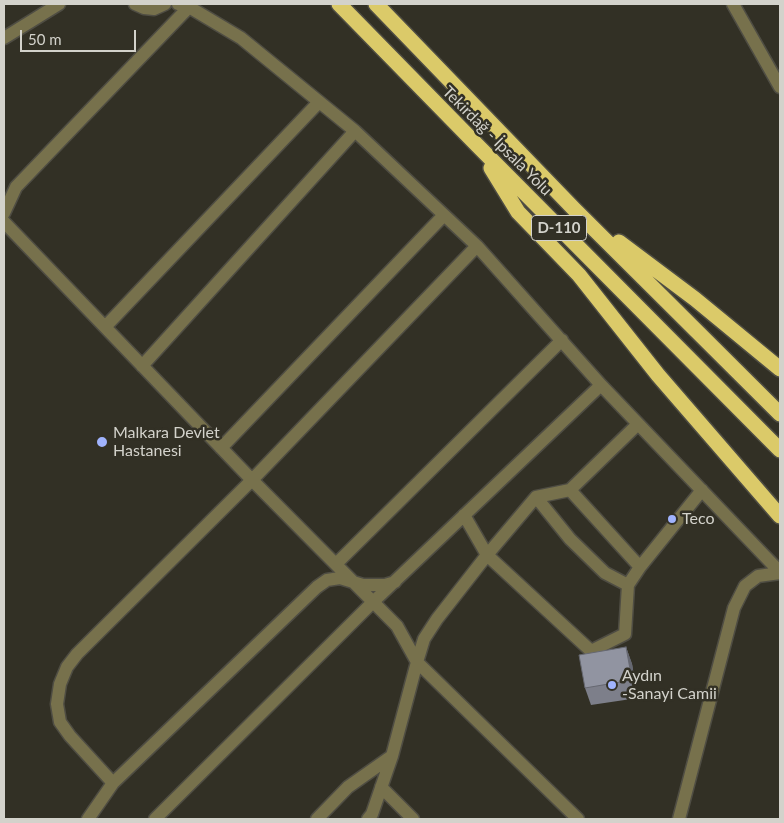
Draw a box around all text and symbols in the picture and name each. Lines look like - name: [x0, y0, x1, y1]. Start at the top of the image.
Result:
- scale bar: [22, 20, 139, 52]
- text: 50 m: [28, 30, 62, 48]
- street label: Tekirdağ - İpsala Yolu: [438, 82, 556, 200]
- road number: D-110: [532, 216, 586, 240]
- place label: Malkara Devlet Hastanesi: [113, 423, 220, 461]
- marker: Malkara Devlet Hastanesi: [95, 435, 109, 449]
- place label: Teco: [682, 509, 715, 529]
- marker: Teco: [666, 513, 678, 525]
- place label: Aydın -Sanayi Camii: [622, 666, 717, 704]
- marker: Aydın -Sanayi Camii: [606, 679, 618, 691]

